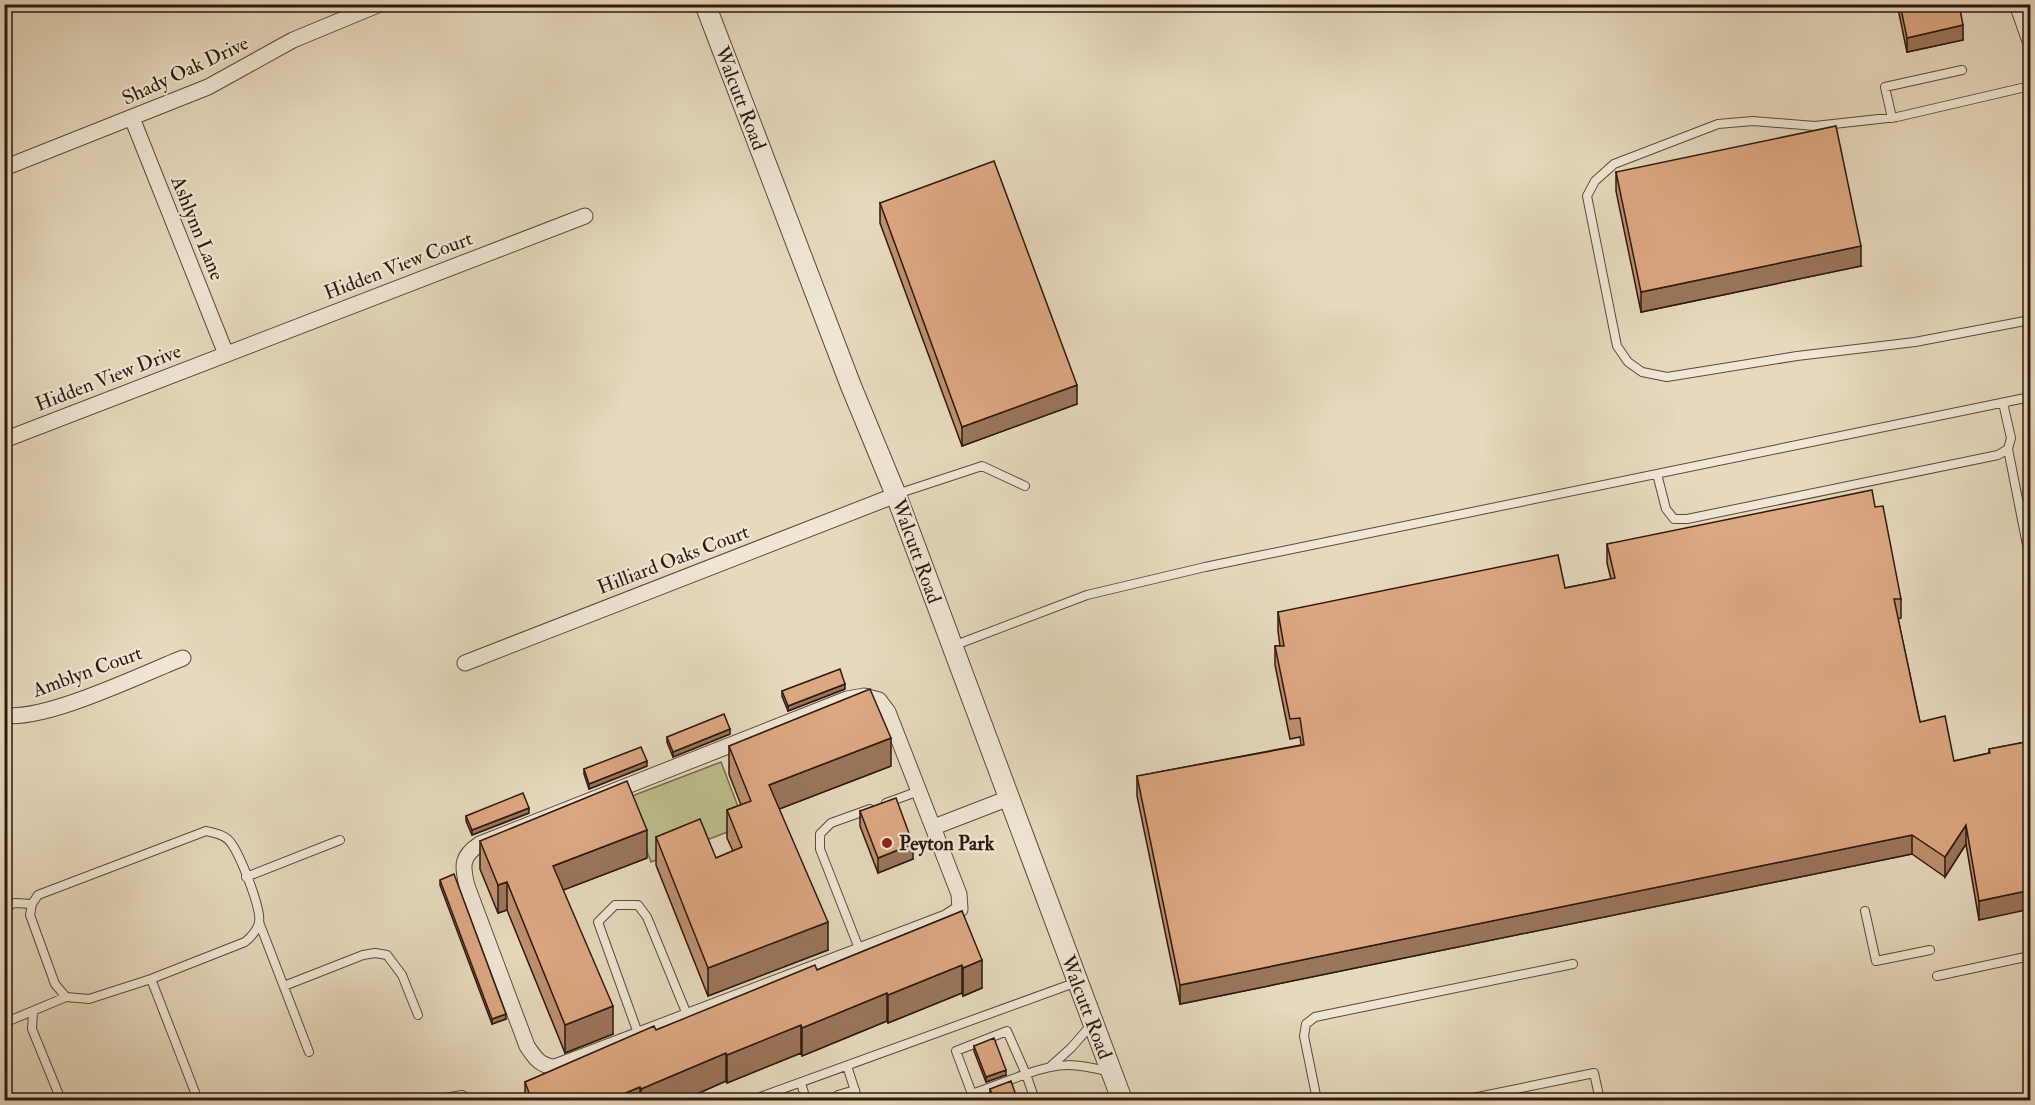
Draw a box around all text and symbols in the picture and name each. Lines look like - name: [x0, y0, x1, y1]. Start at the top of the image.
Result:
- street label: Shady Oak Drive: [118, 30, 252, 111]
- street label: Walcutt Road: [709, 42, 772, 154]
- street label: Ashlynn Lane: [165, 172, 230, 284]
- street label: Hidden View Court: [320, 225, 476, 305]
- street label: Hidden View Drive: [32, 338, 185, 417]
- street label: Walcutt Road: [886, 495, 947, 607]
- street label: Hilliard Oaks Court: [594, 519, 753, 600]
- street label: Amblyn Court: [28, 640, 146, 703]
- place label: Peyton Park: [899, 831, 995, 857]
- marker: Peyton Park: [880, 836, 894, 850]
- street label: Walcutt Road: [1055, 951, 1118, 1063]

